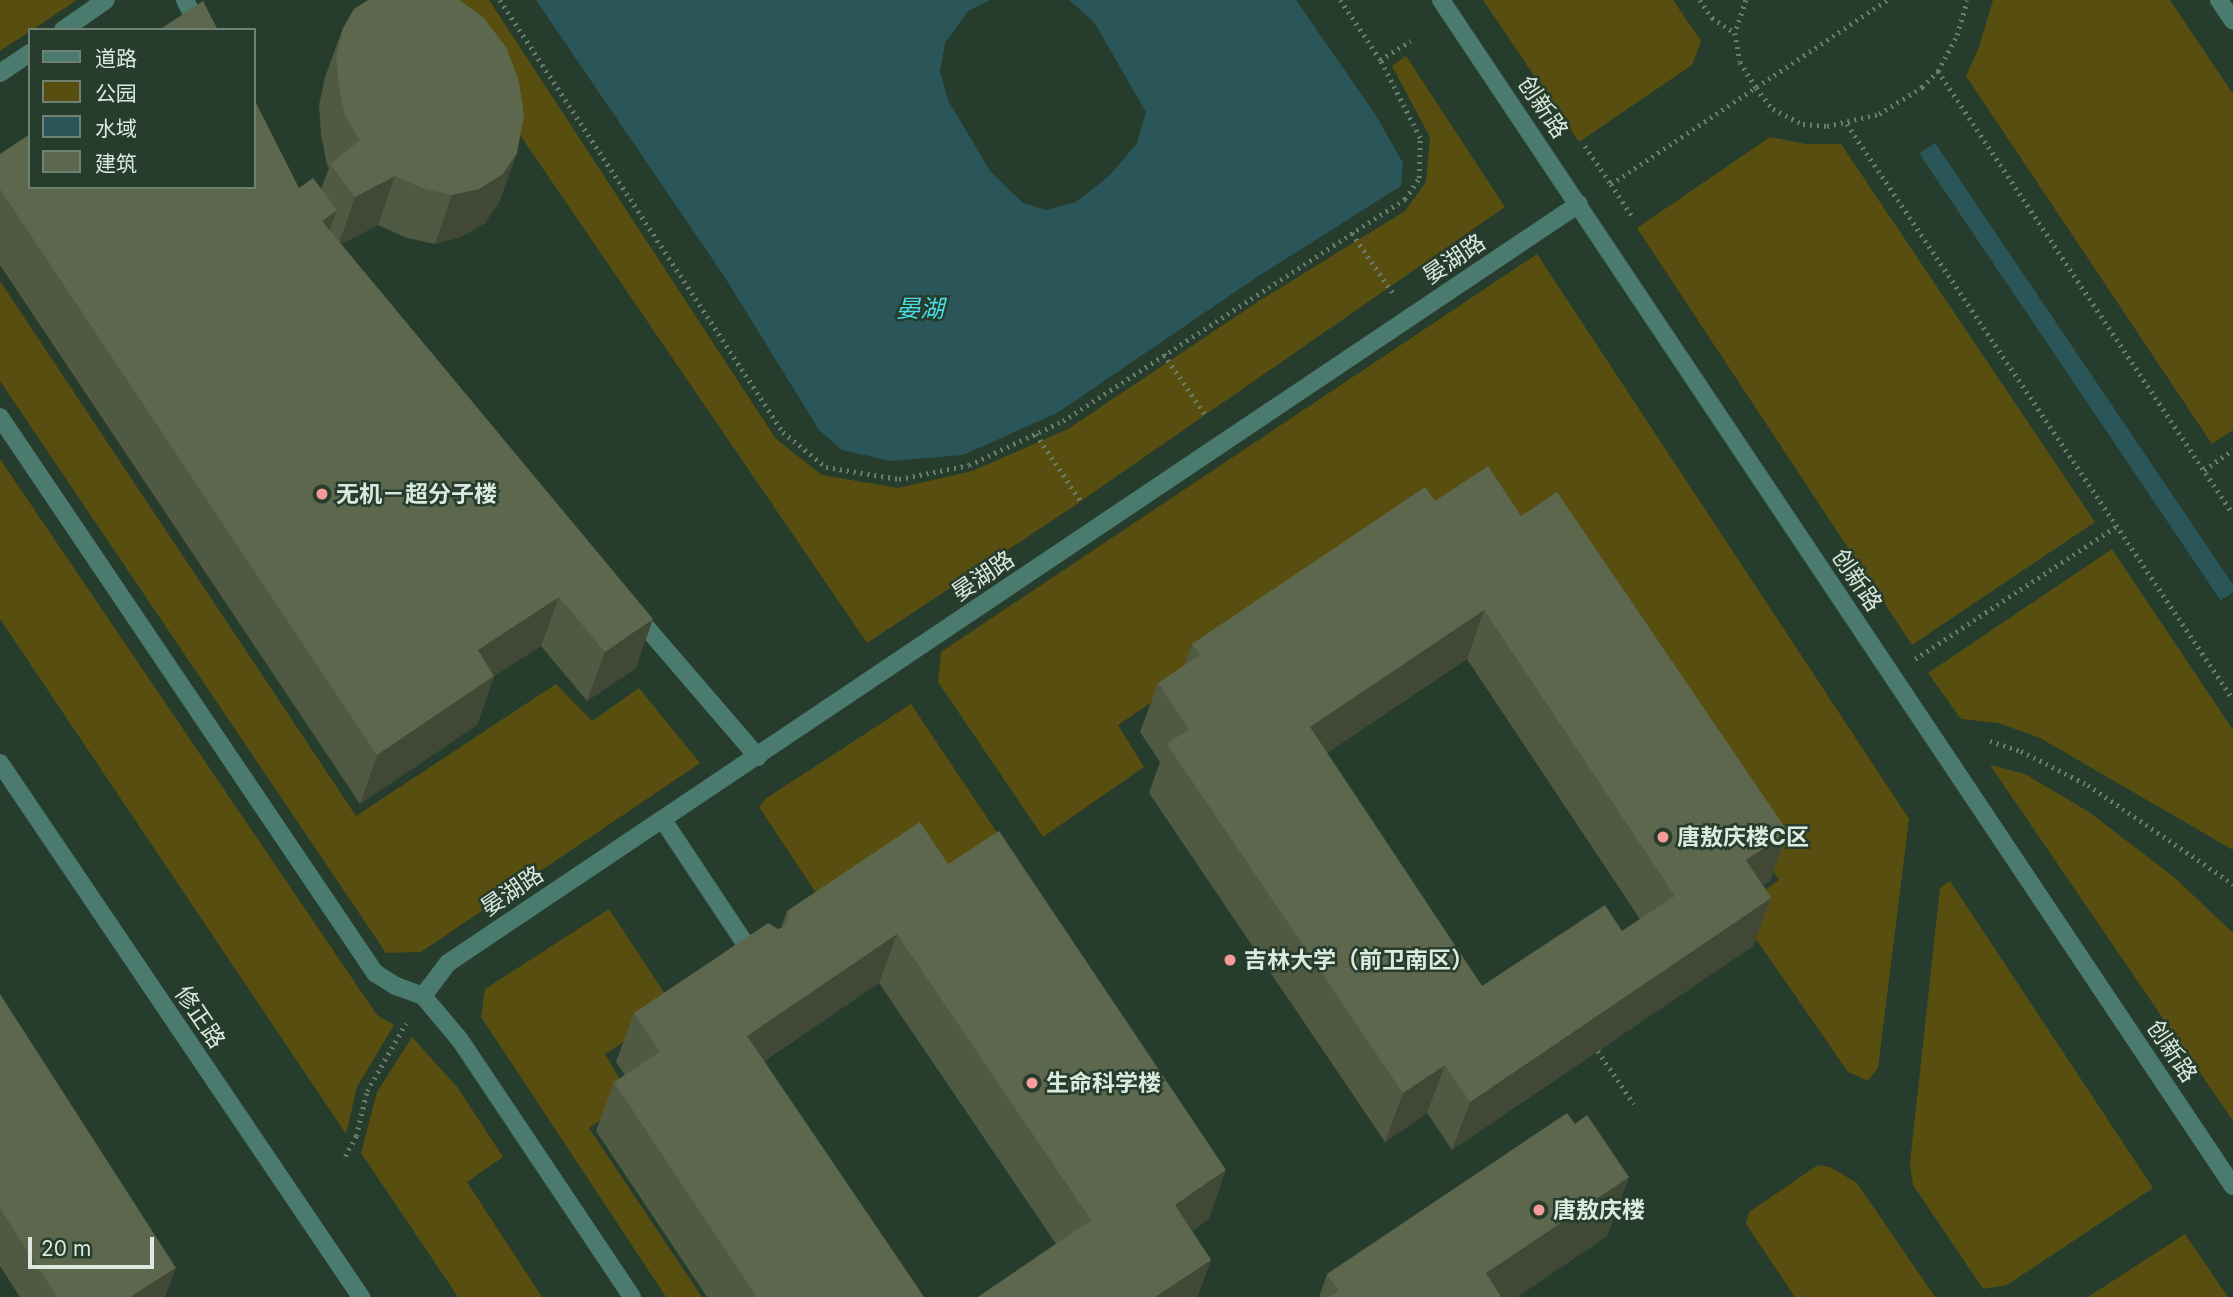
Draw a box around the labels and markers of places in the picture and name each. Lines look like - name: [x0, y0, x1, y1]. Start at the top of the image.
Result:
- place label: 无机－超分子楼: [336, 480, 497, 508]
- marker: 无机－超分子楼: [314, 486, 330, 502]
- place label: 唐敖庆楼C区: [1677, 823, 1809, 851]
- marker: 唐敖庆楼C区: [1655, 829, 1671, 845]
- place label: 吉林大学（前卫南区）: [1244, 946, 1474, 974]
- marker: 吉林大学（前卫南区）: [1222, 952, 1238, 968]
- place label: 生命科学楼: [1046, 1069, 1161, 1097]
- marker: 生命科学楼: [1024, 1075, 1040, 1091]
- place label: 唐敖庆楼: [1553, 1196, 1645, 1224]
- marker: 唐敖庆楼: [1531, 1202, 1547, 1218]

